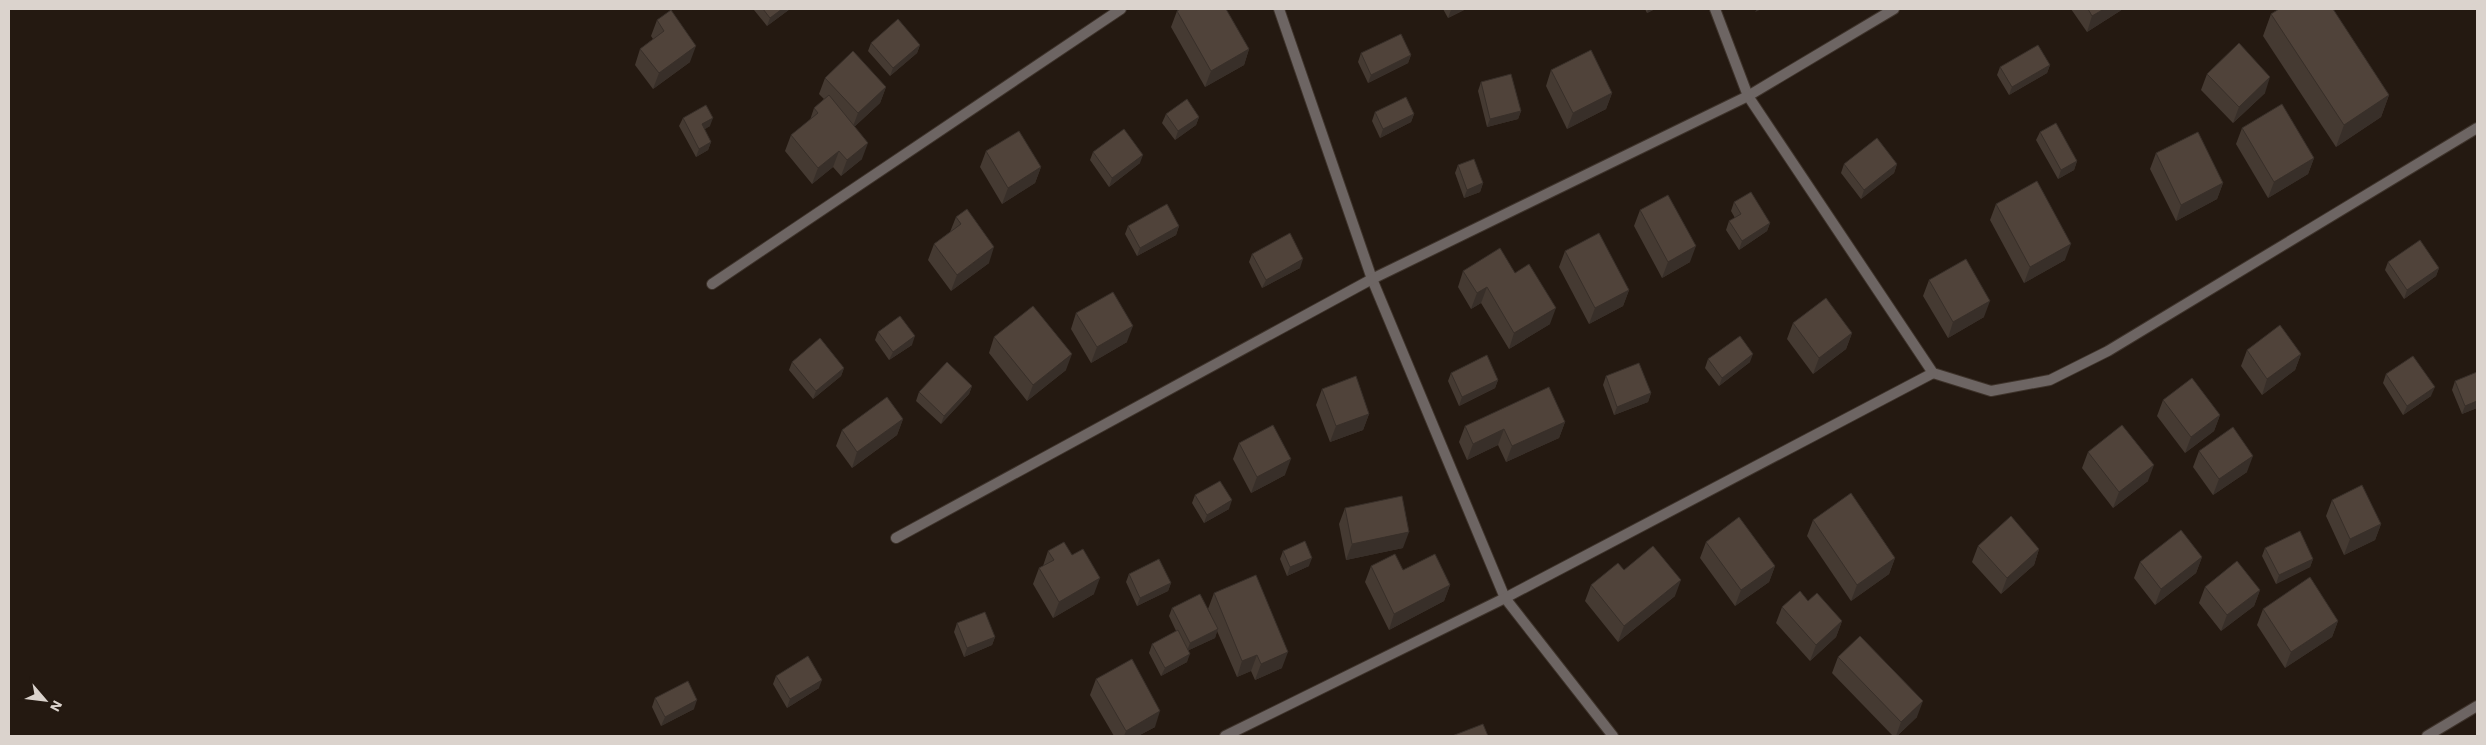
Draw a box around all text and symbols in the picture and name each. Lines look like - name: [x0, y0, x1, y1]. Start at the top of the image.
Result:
- north arrow: [20, 675, 70, 725]
- text: N: [47, 698, 66, 714]

